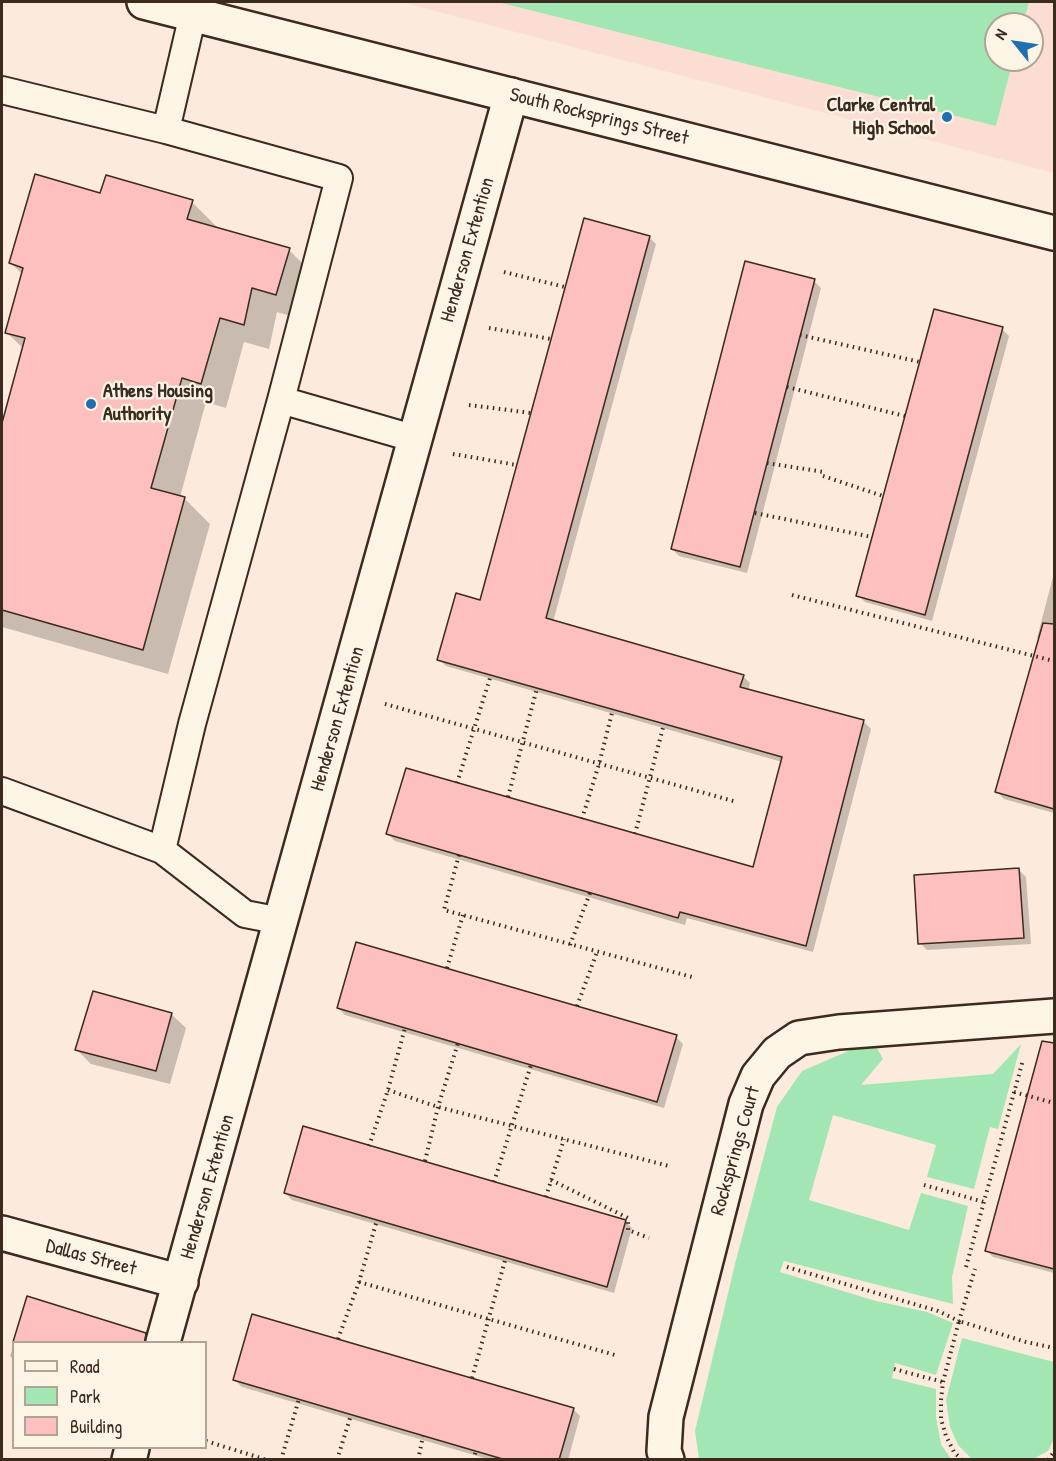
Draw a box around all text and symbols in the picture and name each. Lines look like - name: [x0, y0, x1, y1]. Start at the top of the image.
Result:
- north arrow: [984, 12, 1044, 72]
- text: N: [988, 25, 1012, 43]
- street label: South Rocksprings Street: [507, 83, 691, 151]
- place label: Clarke Central High School: [827, 94, 935, 141]
- marker: Clarke Central High School: [940, 110, 954, 124]
- street label: Henderson Extention: [436, 175, 500, 325]
- place label: Athens Housing Authority: [103, 380, 213, 427]
- marker: Athens Housing Authority: [84, 397, 98, 411]
- street label: Henderson Extention: [306, 644, 370, 794]
- street label: Rocksprings Court: [706, 1084, 766, 1218]
- street label: Henderson Extention: [176, 1112, 240, 1262]
- street label: Dallas Street: [43, 1234, 139, 1282]
- legend: [12, 1341, 207, 1449]
- text: Road: [70, 1354, 100, 1379]
- text: Park: [70, 1384, 100, 1409]
- text: Building: [70, 1414, 122, 1439]

